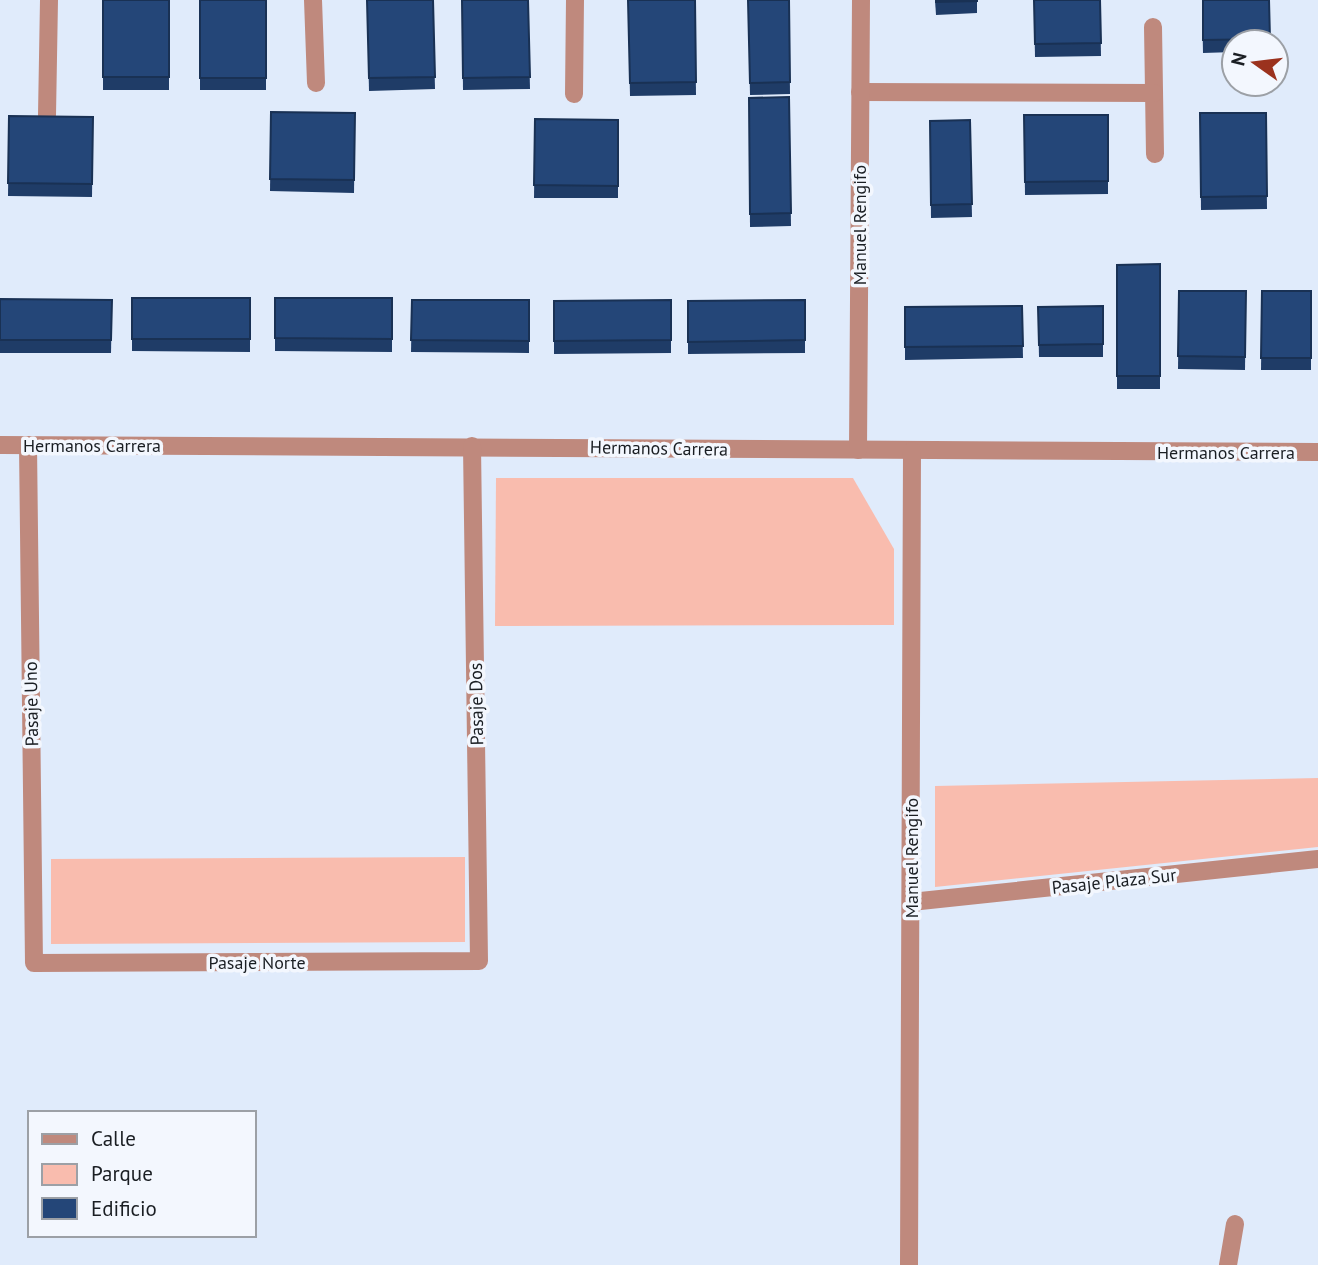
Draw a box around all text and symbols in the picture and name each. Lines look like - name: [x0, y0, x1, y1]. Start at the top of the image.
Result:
- north arrow: [1220, 28, 1290, 98]
- text: N: [1225, 50, 1252, 68]
- street label: Manuel Rengifo: [848, 165, 871, 285]
- street label: Hermanos Carrera: [23, 434, 161, 457]
- street label: Hermanos Carrera: [590, 435, 728, 461]
- street label: Hermanos Carrera: [1157, 441, 1295, 464]
- street label: Pasaje Uno: [19, 661, 43, 747]
- street label: Pasaje Dos: [464, 662, 488, 746]
- street label: Manuel Rengifo: [900, 798, 923, 918]
- street label: Pasaje Plaza Sur: [1051, 863, 1177, 899]
- street label: Pasaje Norte: [208, 951, 306, 974]
- legend: [28, 1111, 256, 1237]
- text: Calle: [91, 1125, 136, 1152]
- text: Parque: [91, 1160, 153, 1187]
- text: Edificio: [91, 1195, 157, 1222]

